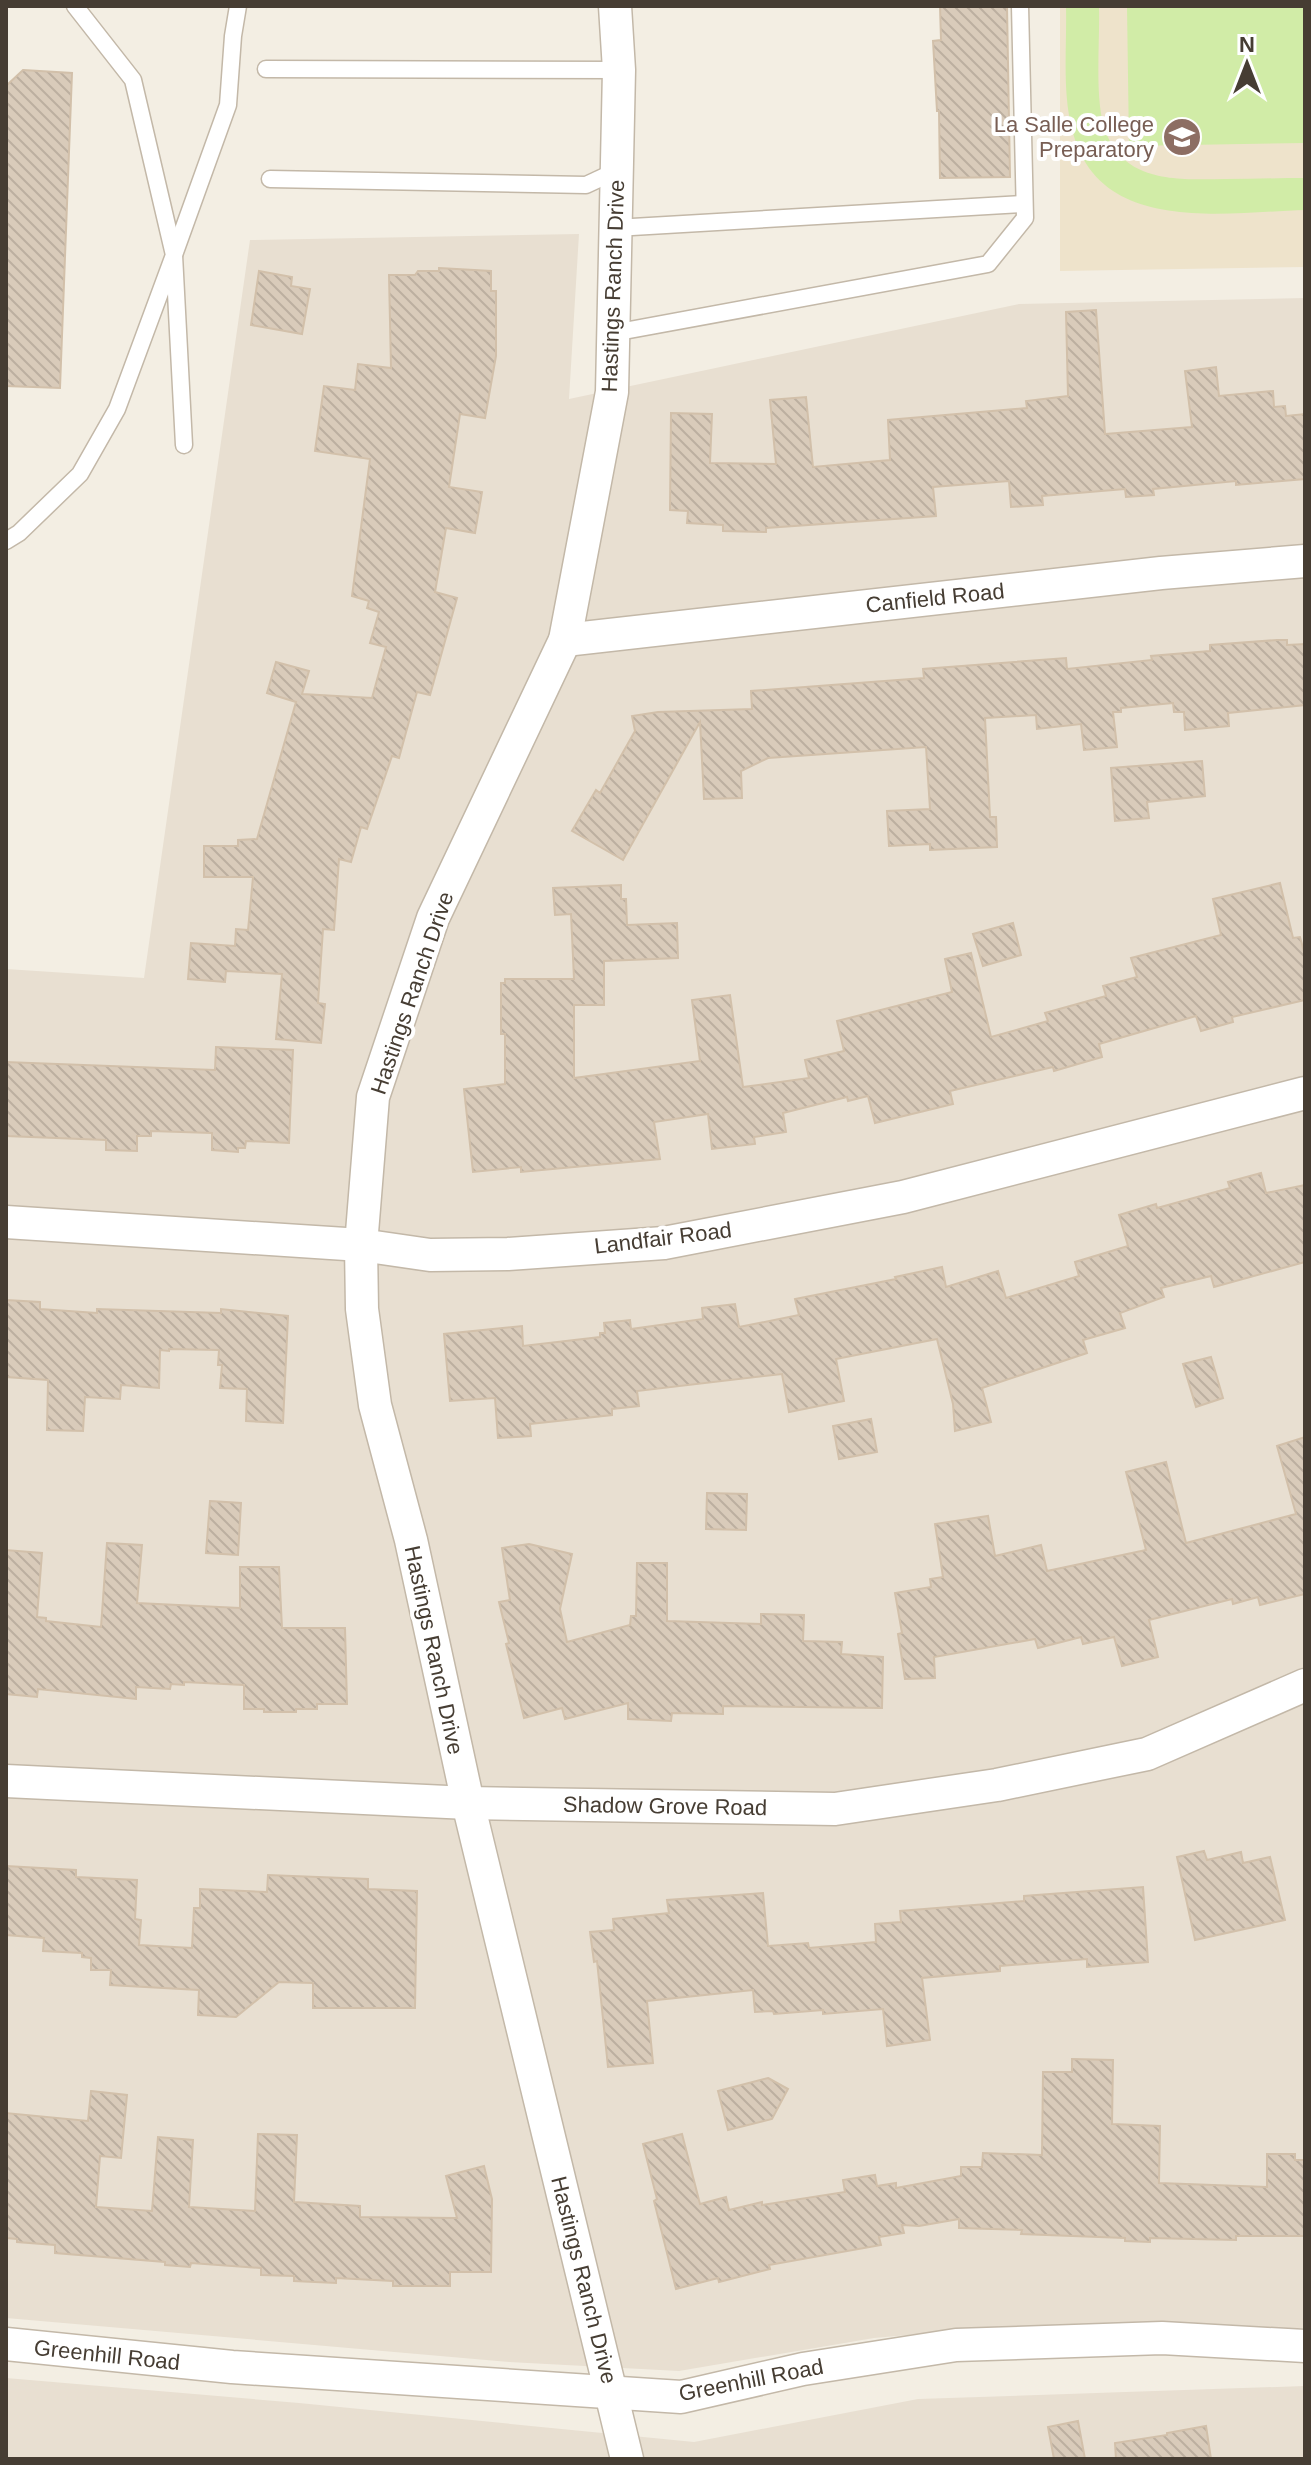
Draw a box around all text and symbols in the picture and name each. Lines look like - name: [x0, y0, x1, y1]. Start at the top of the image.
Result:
- north arrow: [1207, 24, 1287, 104]
- text: N: [1239, 32, 1255, 57]
- place label: La Salle College Preparatory: [994, 112, 1154, 162]
- school or university icon: La Salle College Preparatory: [1161, 116, 1203, 158]
- street label: Hastings Ranch Drive: [597, 179, 629, 393]
- street label: Canfield Road: [864, 578, 1006, 618]
- street label: Hastings Ranch Drive: [366, 888, 458, 1098]
- street label: Landfair Road: [593, 1217, 733, 1259]
- street label: Hastings Ranch Drive: [400, 1543, 468, 1757]
- street label: Shadow Grove Road: [563, 1792, 767, 1820]
- street label: Hastings Ranch Drive: [546, 2174, 622, 2386]
- street label: Greenhill Road: [33, 2335, 181, 2375]
- street label: Greenhill Road: [677, 2354, 825, 2406]

